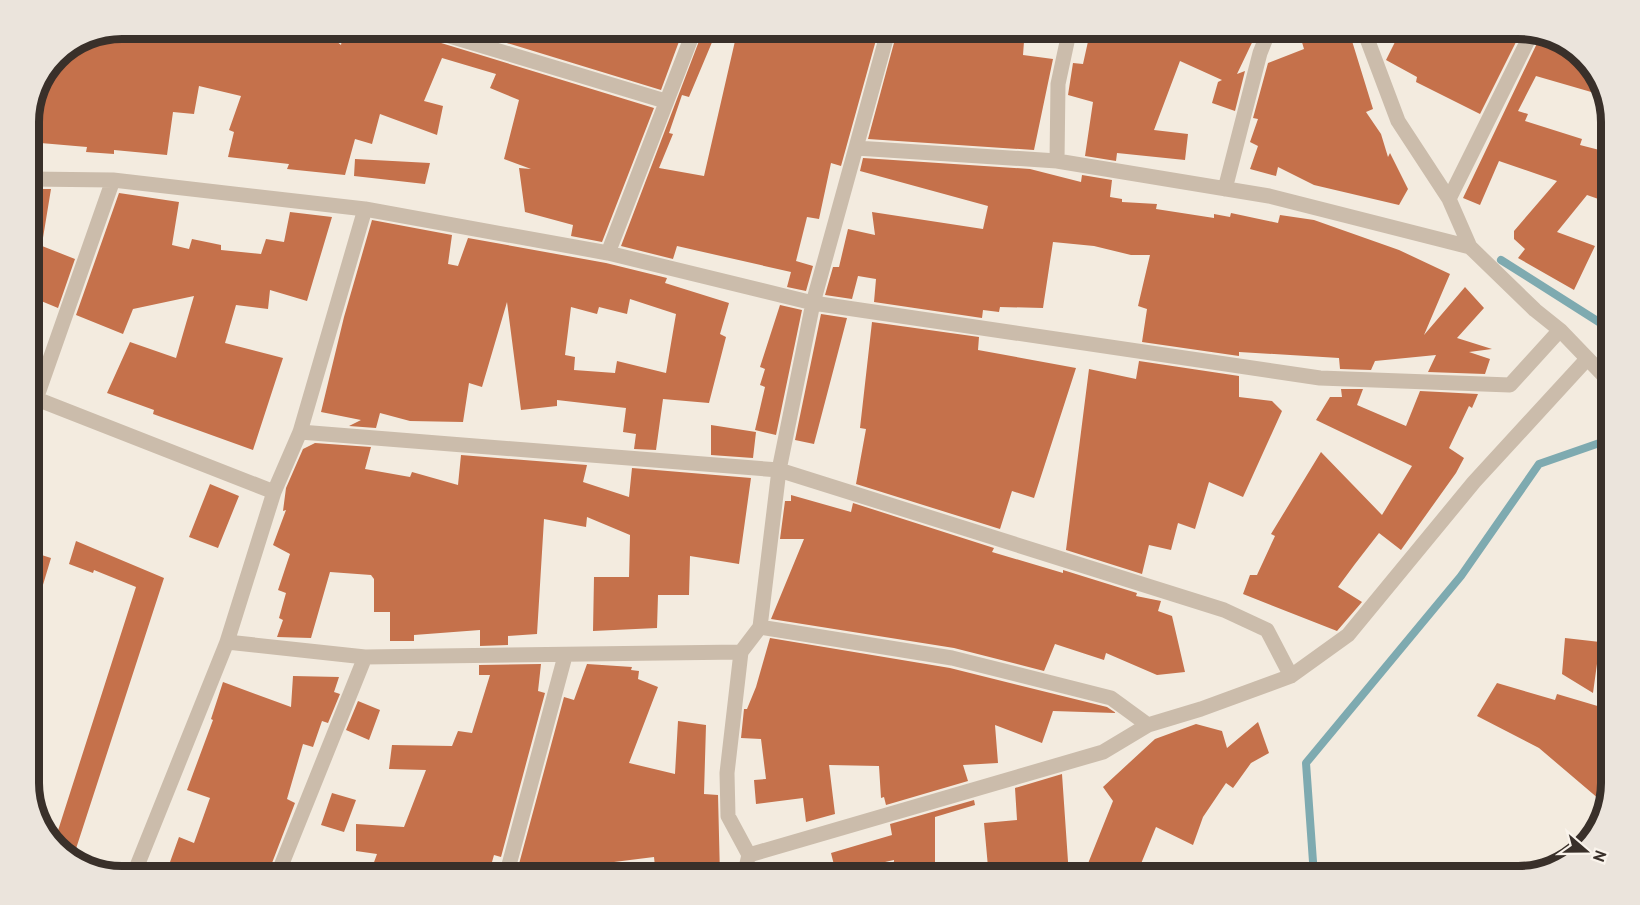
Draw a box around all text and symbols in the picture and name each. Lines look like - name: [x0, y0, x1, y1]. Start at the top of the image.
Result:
- north arrow: [1556, 821, 1616, 881]
- text: N: [1589, 848, 1611, 864]

